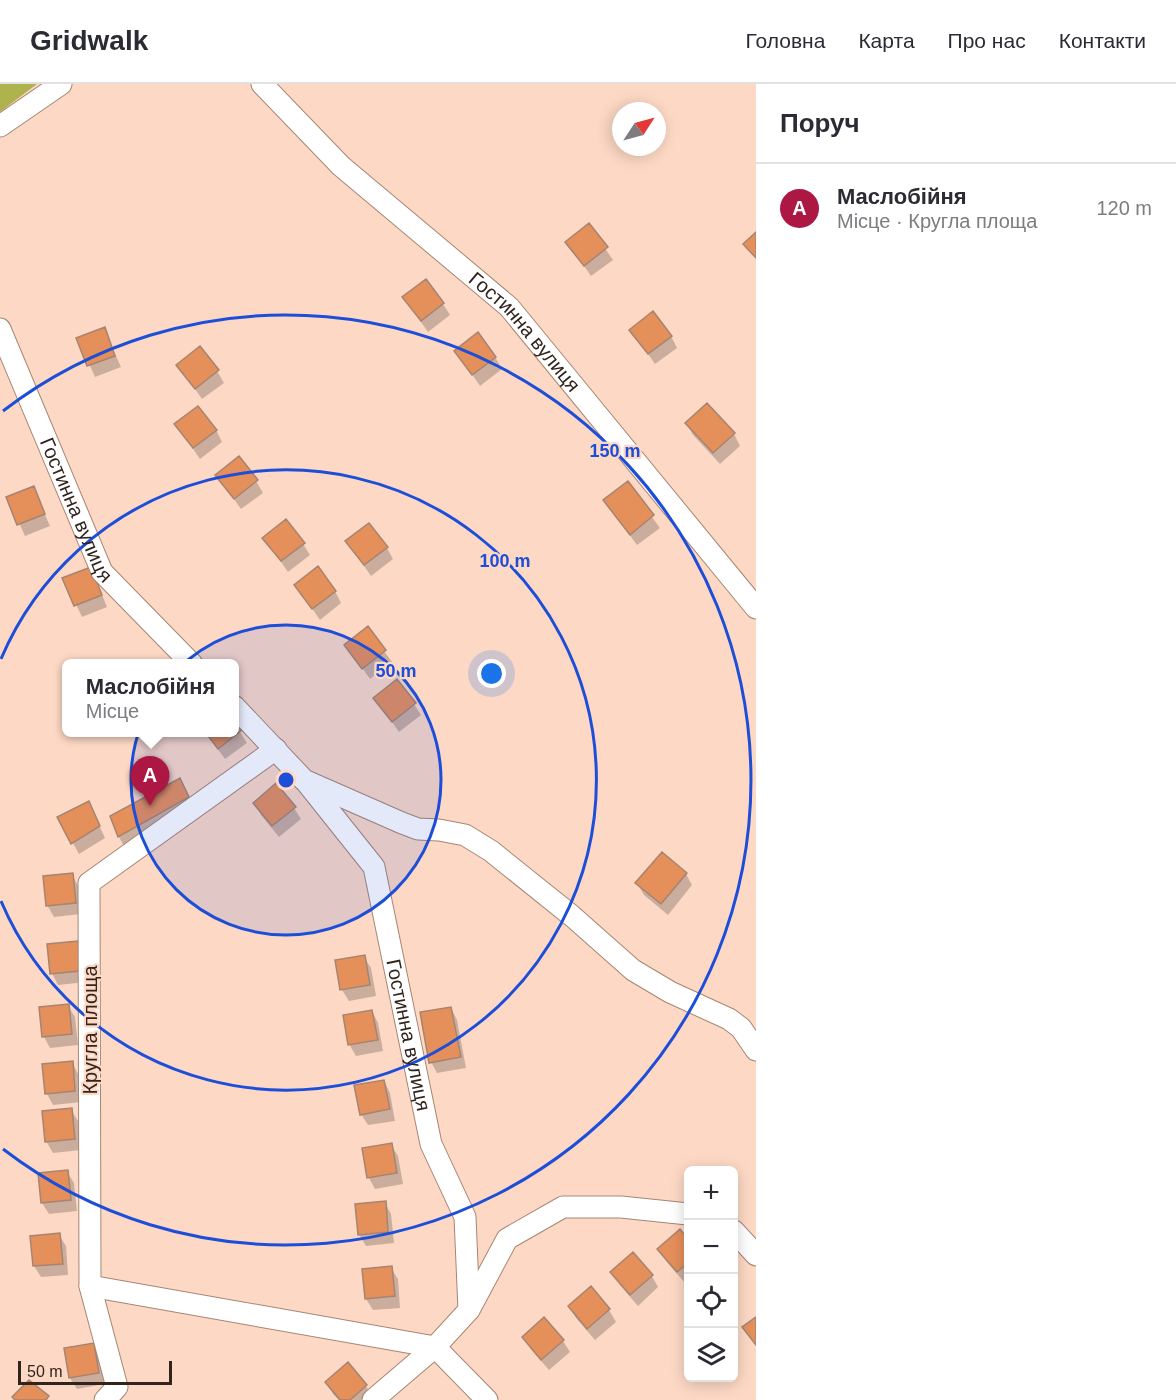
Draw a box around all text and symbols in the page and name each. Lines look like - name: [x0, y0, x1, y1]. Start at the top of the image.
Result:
- text: Gridwalk: [30, 25, 148, 56]
- text: Головна: [746, 29, 825, 52]
- text: Карта: [858, 29, 915, 52]
- text: Про нас: [948, 29, 1026, 52]
- text: Контакти: [1059, 29, 1146, 52]
- north arrow: [612, 102, 666, 156]
- text: Поруч: [780, 108, 860, 138]
- text: Маслобійня: [837, 184, 967, 209]
- text: A: [792, 197, 807, 219]
- text: 120 m: [1096, 197, 1152, 219]
- text: Місце · Кругла площа: [837, 210, 1037, 232]
- street label: Гостинна вулиця: [465, 267, 585, 396]
- street label: Гостинна вулиця: [36, 434, 117, 587]
- text: 150 m: [589, 441, 641, 461]
- text: 100 m: [479, 551, 531, 571]
- popup: [62, 659, 239, 737]
- your location: [477, 659, 506, 688]
- text: 50 m: [375, 661, 417, 681]
- text: Маслобійня: [86, 674, 215, 699]
- text: Місце: [86, 700, 139, 722]
- pin: A: [130, 756, 170, 806]
- centre of rings: [276, 770, 296, 790]
- street label: Гостинна вулиця: [382, 957, 435, 1113]
- street label: Кругла площа: [79, 965, 101, 1095]
- map controls: [684, 1166, 738, 1382]
- button: +: [684, 1166, 738, 1220]
- button: −: [684, 1220, 738, 1274]
- button: locate: [684, 1274, 738, 1328]
- button: layers: [684, 1328, 738, 1382]
- scale bar: [18, 1358, 172, 1386]
- text: 50 m: [27, 1363, 63, 1380]

